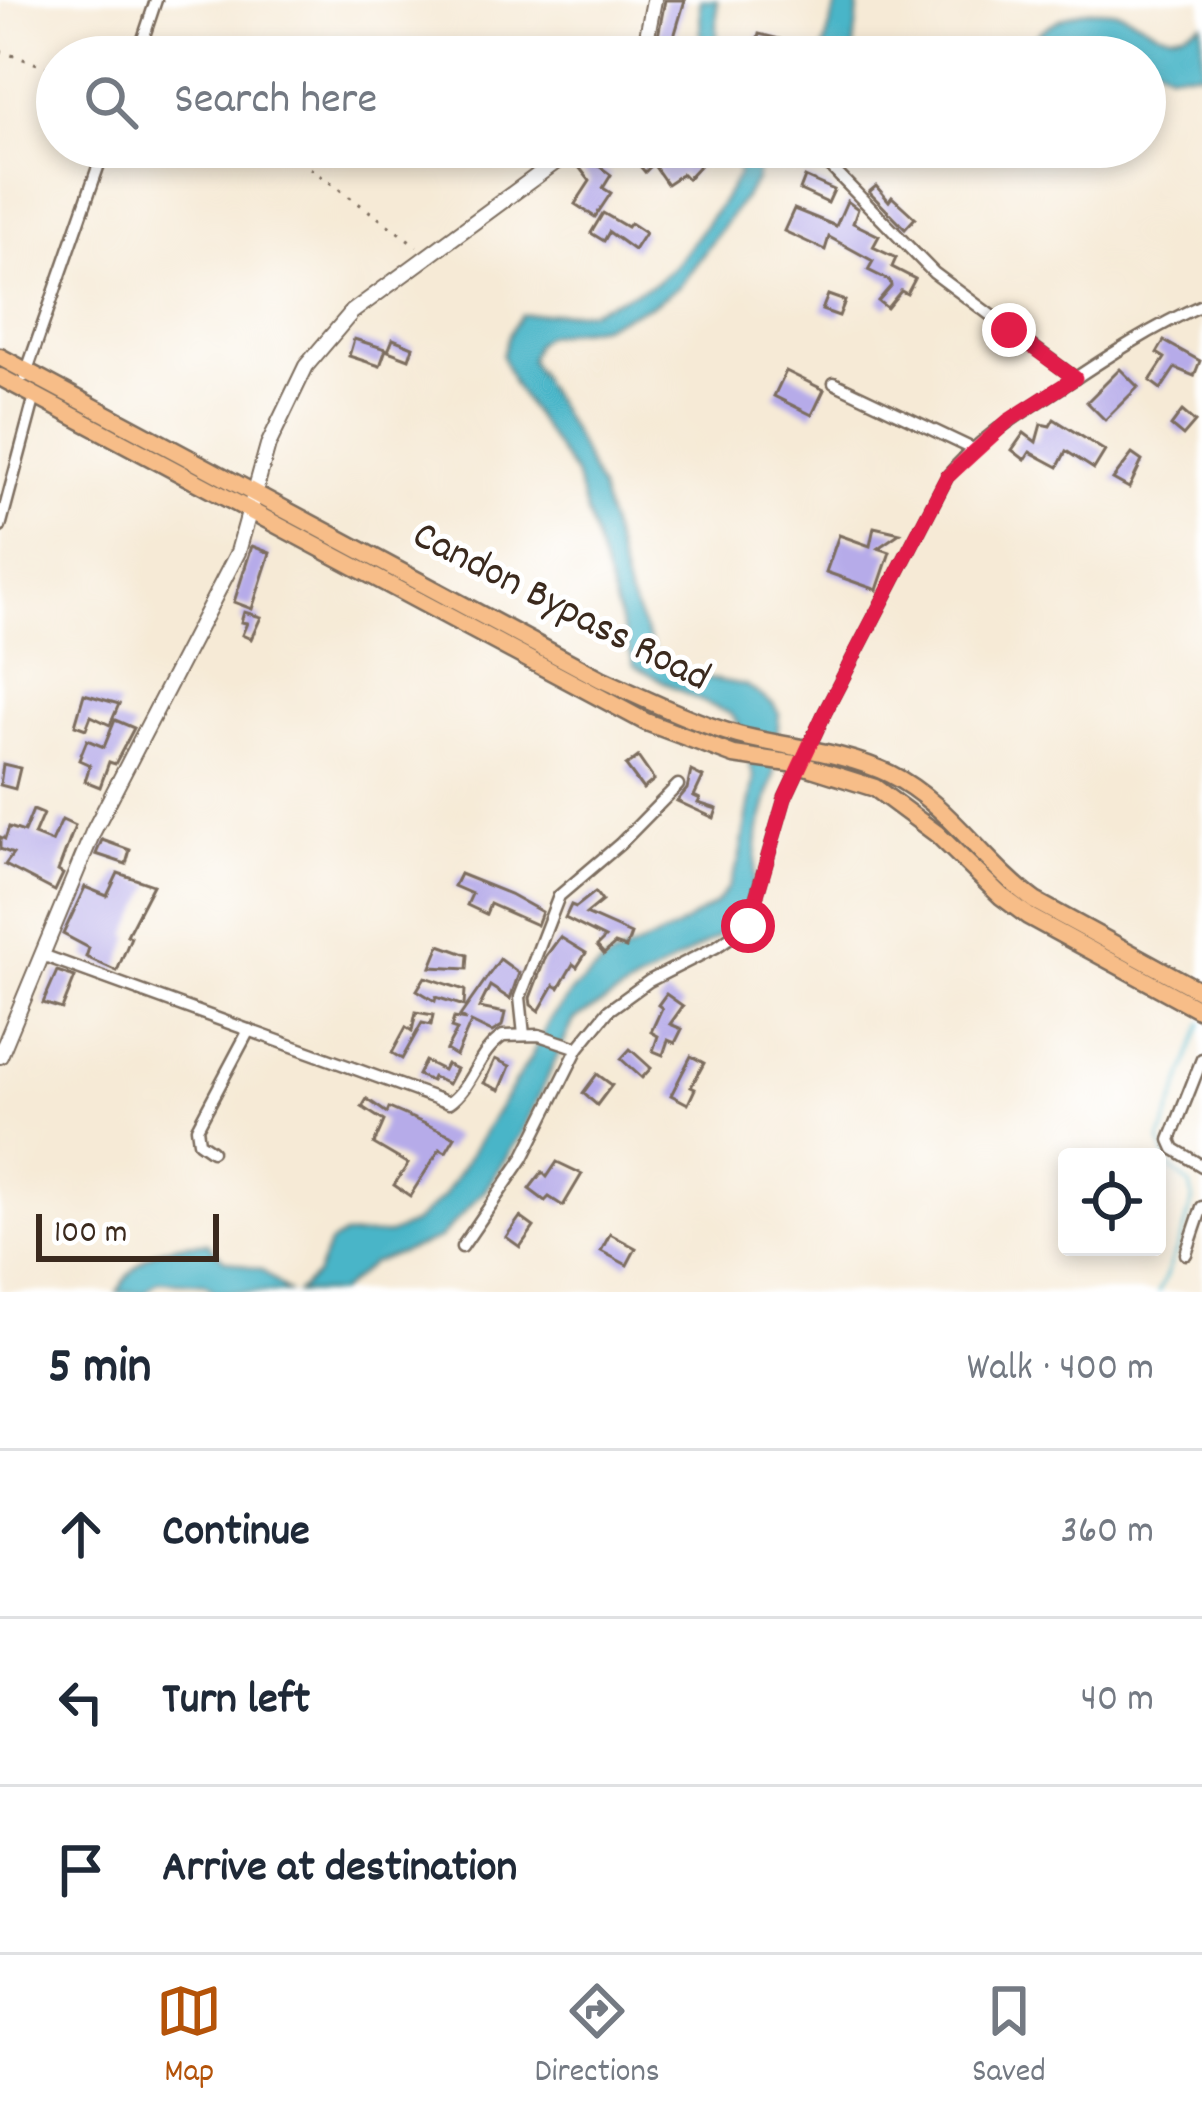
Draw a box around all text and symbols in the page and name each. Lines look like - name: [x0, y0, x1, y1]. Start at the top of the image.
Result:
- search box: [36, 36, 1166, 168]
- icon: search: [78, 69, 144, 135]
- text: Search here: [174, 70, 377, 134]
- route end: [982, 303, 1036, 357]
- street label: Candon Bypass Road: [401, 508, 719, 710]
- route start: [721, 899, 775, 953]
- map controls: [1058, 1148, 1166, 1256]
- button: locate: [1058, 1148, 1166, 1256]
- scale bar: [36, 1208, 219, 1261]
- text: 100 m: [54, 1211, 127, 1258]
- text: 5 min: [48, 1334, 151, 1406]
- text: Walk · 400 m: [967, 1343, 1154, 1398]
- icon: ahead: [48, 1501, 114, 1567]
- text: Continue: [162, 1502, 310, 1566]
- text: 360 m: [1061, 1506, 1154, 1561]
- icon: left: [48, 1669, 114, 1735]
- text: Turn left: [162, 1670, 310, 1734]
- text: 40 m: [1081, 1674, 1154, 1729]
- icon: arrive: [48, 1837, 114, 1903]
- text: Arrive at destination: [162, 1838, 517, 1902]
- tab: Map: [156, 1978, 222, 2097]
- tab: Directions: [535, 1978, 660, 2097]
- tab: Saved: [972, 1978, 1046, 2097]

